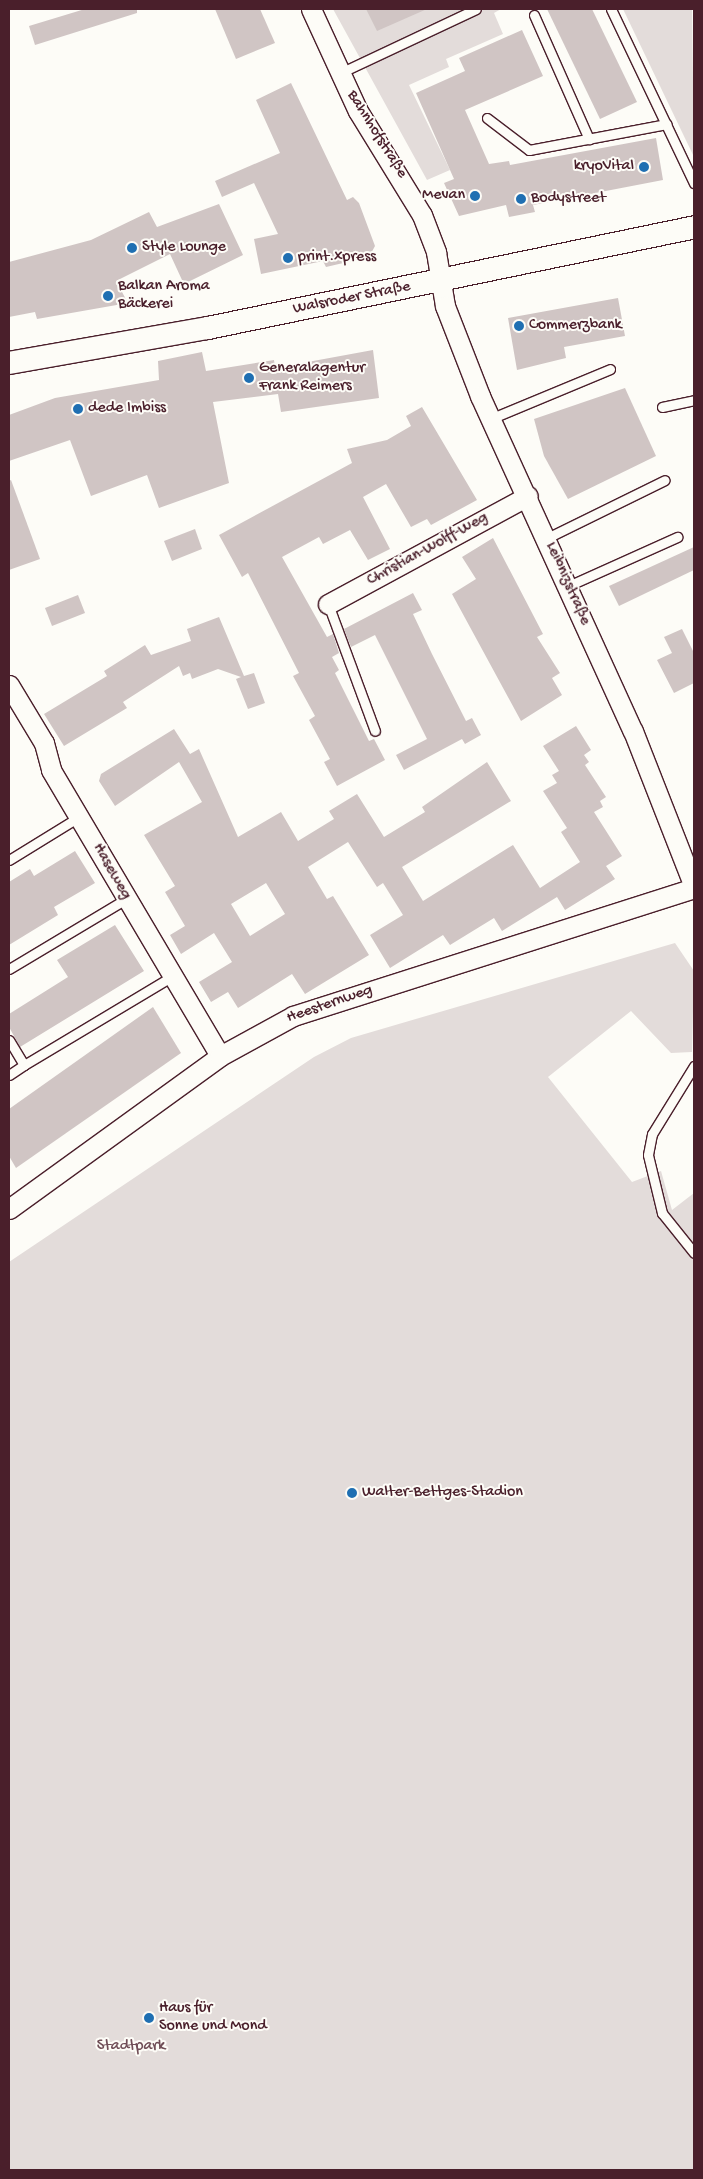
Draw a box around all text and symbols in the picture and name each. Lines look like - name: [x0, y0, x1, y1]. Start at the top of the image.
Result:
- street label: Bahnhofstraße: [341, 88, 411, 182]
- place label: kryoVital: [574, 157, 634, 177]
- marker: kryoVital: [638, 161, 650, 173]
- place label: Mevan: [422, 186, 465, 206]
- place label: Bodystreet: [531, 189, 606, 209]
- marker: Mevan: [469, 190, 481, 202]
- marker: Bodystreet: [515, 193, 527, 205]
- place label: Style Lounge: [142, 238, 226, 258]
- marker: Style Lounge: [126, 242, 138, 254]
- place label: print.xpress: [298, 248, 376, 268]
- marker: print.xpress: [282, 252, 294, 264]
- place label: Balkan Aroma Bäckerei: [118, 277, 210, 315]
- street label: Walsroder Straße: [292, 278, 412, 320]
- marker: Balkan Aroma Bäckerei: [102, 290, 114, 302]
- place label: Commerzbank: [529, 316, 622, 336]
- marker: Commerzbank: [513, 320, 525, 332]
- place label: Generalagentur Frank Reimers: [259, 359, 365, 397]
- marker: Generalagentur Frank Reimers: [243, 372, 255, 384]
- place label: dede Imbiss: [88, 399, 166, 419]
- marker: dede Imbiss: [72, 403, 84, 415]
- street label: Christian-Wolff-Weg: [364, 509, 492, 591]
- street label: Leibnizstraße: [540, 539, 594, 629]
- street label: Haseweg: [87, 840, 135, 904]
- street label: Heesternweg: [285, 981, 375, 1029]
- place label: Walter-Bettges-Stadion: [362, 1483, 523, 1503]
- marker: Walter-Bettges-Stadion: [346, 1487, 358, 1499]
- place label: Haus für Sonne und Mond: [159, 1999, 267, 2037]
- marker: Haus für Sonne und Mond: [143, 2012, 155, 2024]
- park label: Stadtpark: [97, 2037, 165, 2057]

